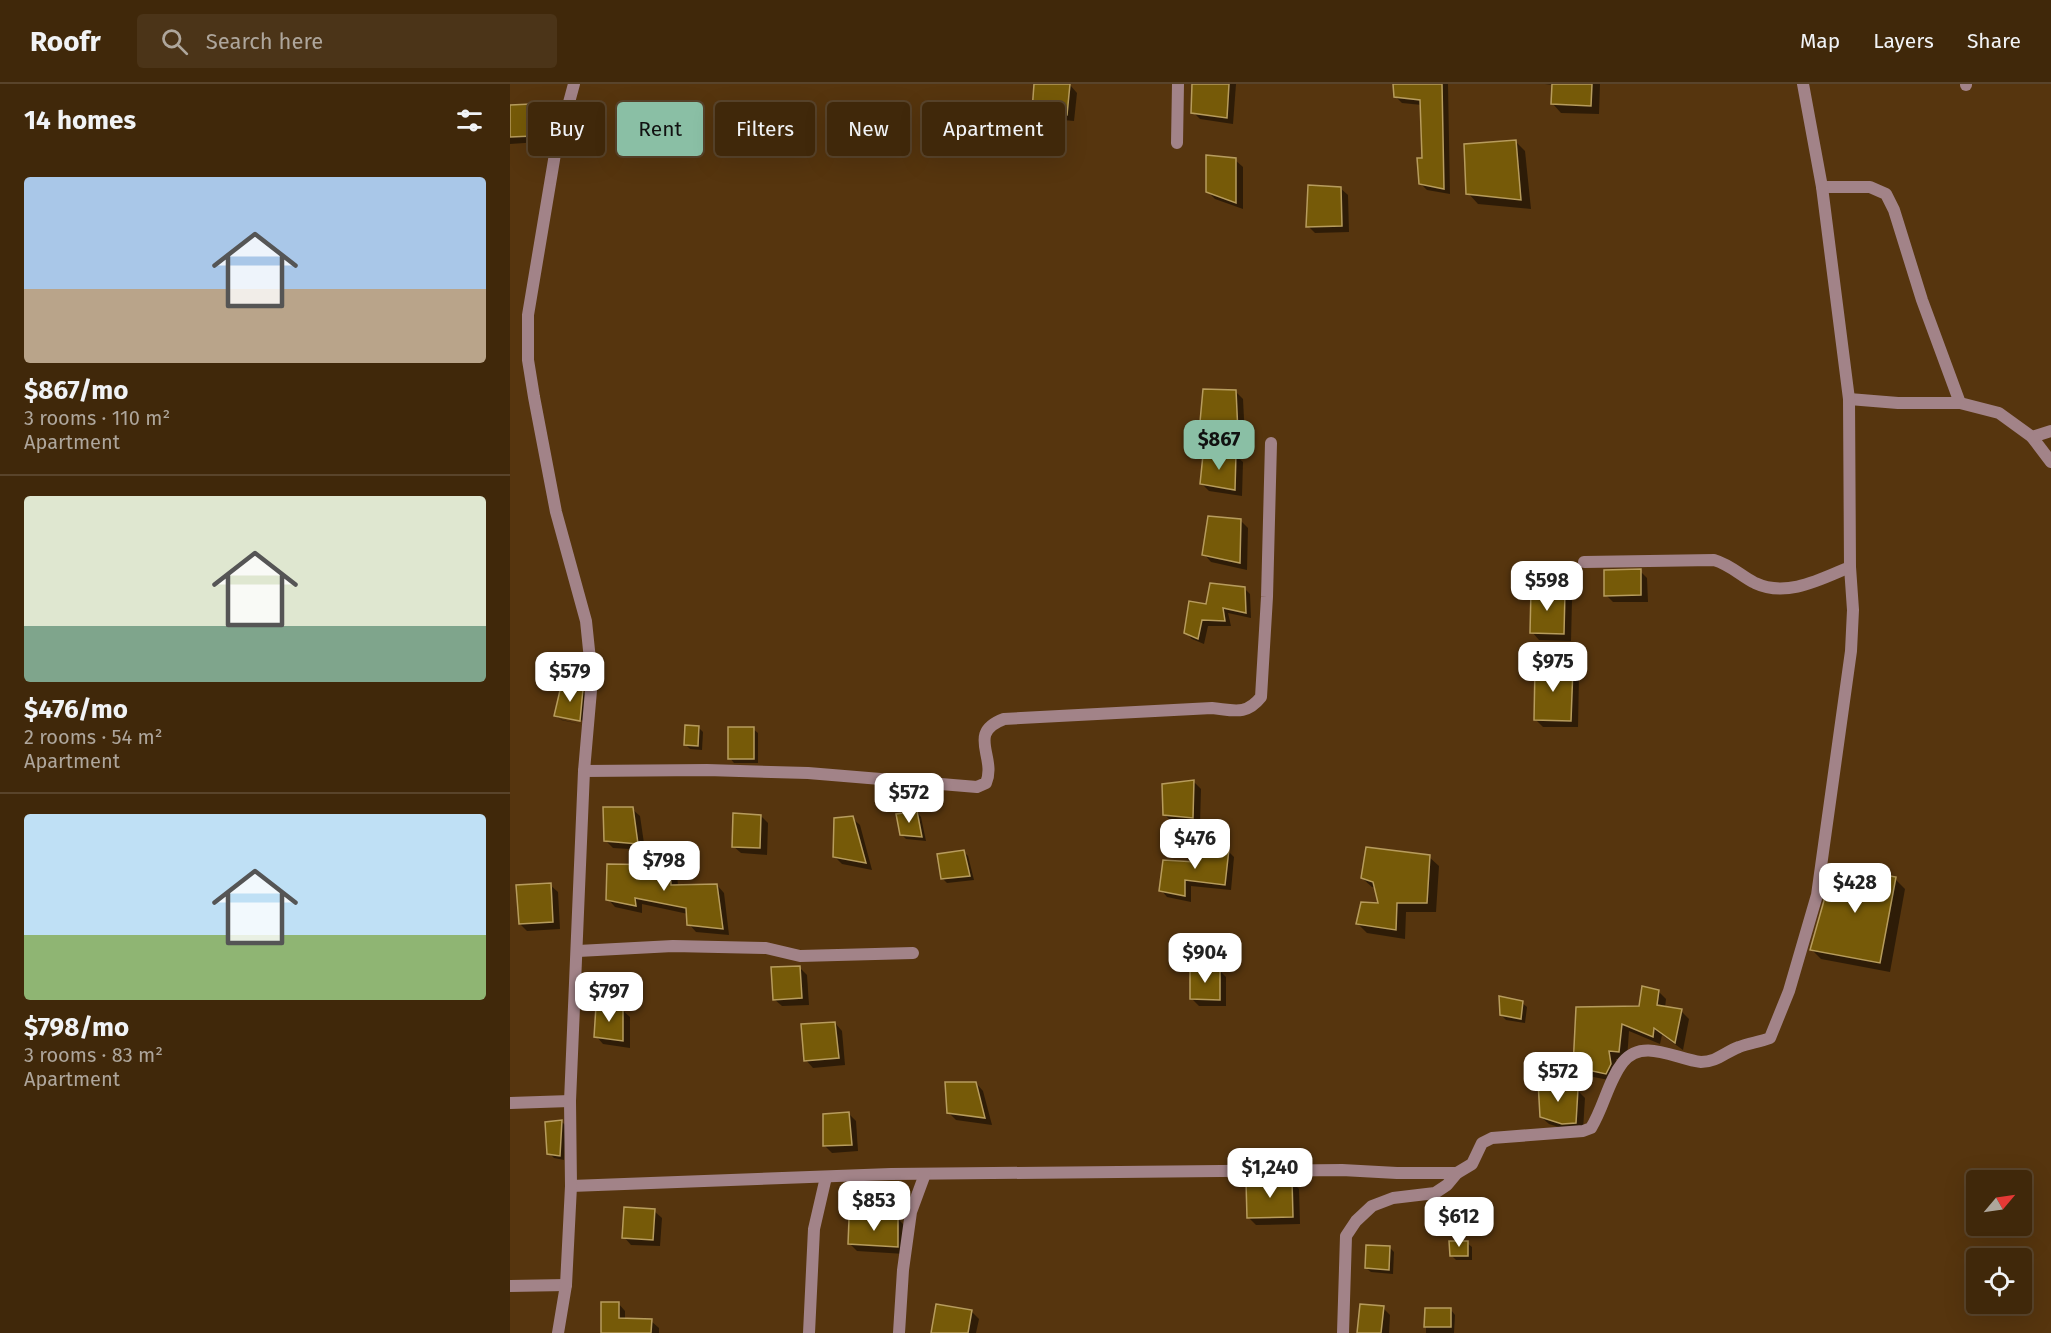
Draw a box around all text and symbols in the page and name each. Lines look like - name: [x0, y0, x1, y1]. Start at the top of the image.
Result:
- search box: [137, 14, 557, 68]
- text: Roofr: [30, 25, 101, 58]
- icon: search: [158, 25, 191, 58]
- text: Search here: [206, 28, 323, 55]
- text: Map: [1800, 28, 1840, 54]
- text: Layers: [1873, 28, 1934, 54]
- text: Share: [1967, 28, 2021, 54]
- chip: Buy: [528, 102, 605, 156]
- chip: Rent: [617, 102, 703, 156]
- chip: Filters: [715, 102, 815, 156]
- chip: New: [827, 102, 910, 156]
- chip: Apartment: [922, 102, 1065, 156]
- icon: filters: [453, 104, 486, 137]
- text: 14 homes: [24, 105, 136, 136]
- icon: home: [201, 216, 309, 324]
- text: $867/mo: [24, 375, 128, 406]
- text: 3 rooms · 110 m²: [24, 406, 170, 430]
- pin: $867: [1183, 420, 1255, 471]
- text: $867: [1198, 427, 1240, 451]
- text: Apartment: [24, 430, 120, 454]
- icon: home: [201, 535, 309, 643]
- pin: $598: [1511, 561, 1583, 612]
- text: $598: [1525, 568, 1569, 592]
- pin: $975: [1517, 642, 1589, 693]
- text: $975: [1532, 649, 1574, 673]
- pin: $579: [534, 652, 606, 703]
- text: $579: [549, 659, 591, 683]
- text: $476/mo: [24, 694, 128, 725]
- text: 2 rooms · 54 m²: [24, 725, 163, 749]
- text: Apartment: [24, 749, 120, 773]
- pin: $572: [873, 773, 945, 824]
- text: $572: [889, 780, 929, 804]
- pin: $476: [1159, 819, 1231, 870]
- text: $476: [1174, 826, 1216, 850]
- pin: $798: [628, 841, 700, 892]
- text: $798: [643, 848, 685, 872]
- icon: home: [201, 853, 309, 961]
- pin: $428: [1819, 863, 1891, 914]
- text: $428: [1833, 870, 1877, 894]
- pin: $904: [1169, 933, 1241, 984]
- text: $904: [1183, 940, 1227, 964]
- pin: $797: [573, 972, 645, 1023]
- text: $797: [589, 979, 629, 1003]
- text: $798/mo: [24, 1012, 129, 1043]
- text: 3 rooms · 83 m²: [24, 1043, 163, 1067]
- pin: $572: [1522, 1052, 1594, 1103]
- text: $572: [1538, 1059, 1578, 1083]
- text: Apartment: [24, 1067, 120, 1091]
- pin: $1,240: [1221, 1148, 1319, 1199]
- text: $1,240: [1241, 1155, 1299, 1179]
- north arrow: [1966, 1170, 2032, 1236]
- map controls: [1966, 1170, 2032, 1314]
- pin: $853: [838, 1181, 910, 1232]
- text: $853: [852, 1188, 896, 1212]
- pin: $612: [1423, 1197, 1495, 1248]
- text: $612: [1439, 1204, 1479, 1228]
- button: locate: [1966, 1248, 2032, 1314]

